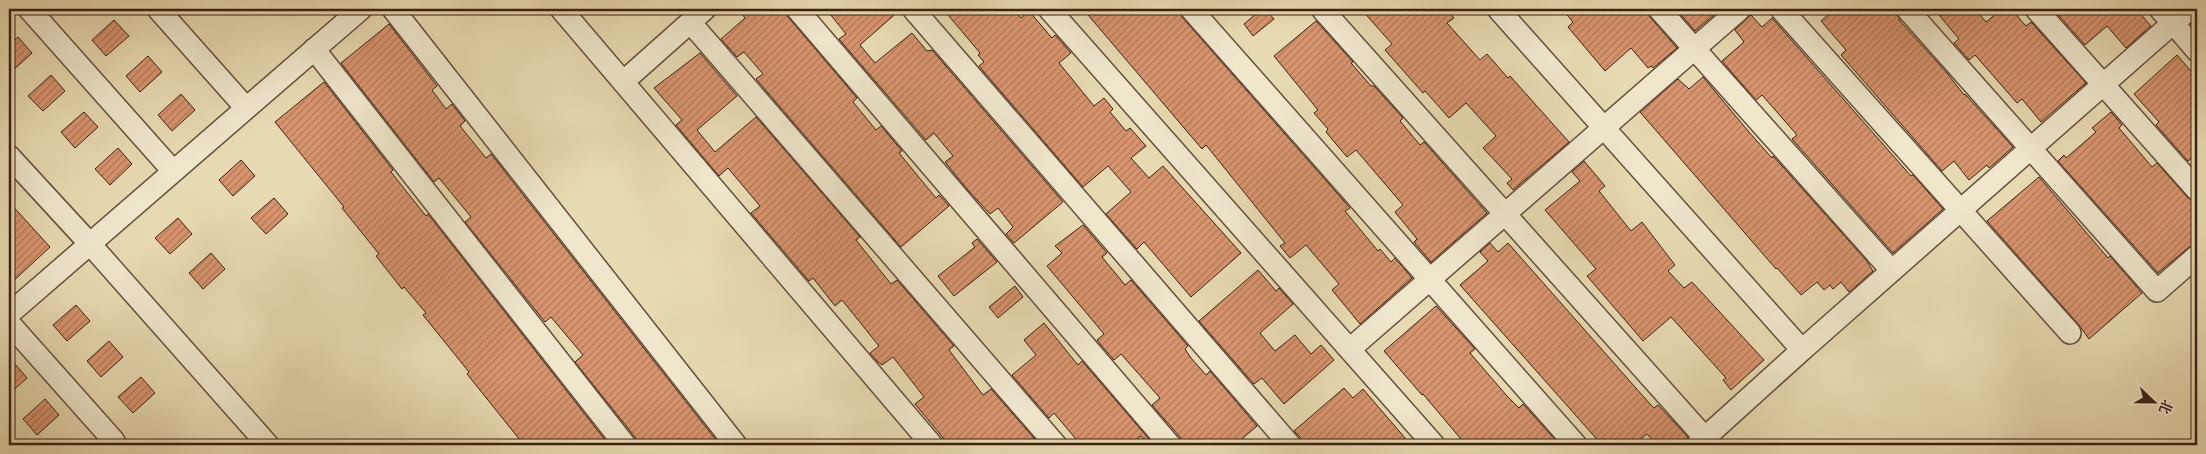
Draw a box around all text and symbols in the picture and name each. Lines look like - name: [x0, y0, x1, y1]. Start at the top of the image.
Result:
- north arrow: [2128, 376, 2178, 426]
- text: 北: [2155, 397, 2176, 416]

